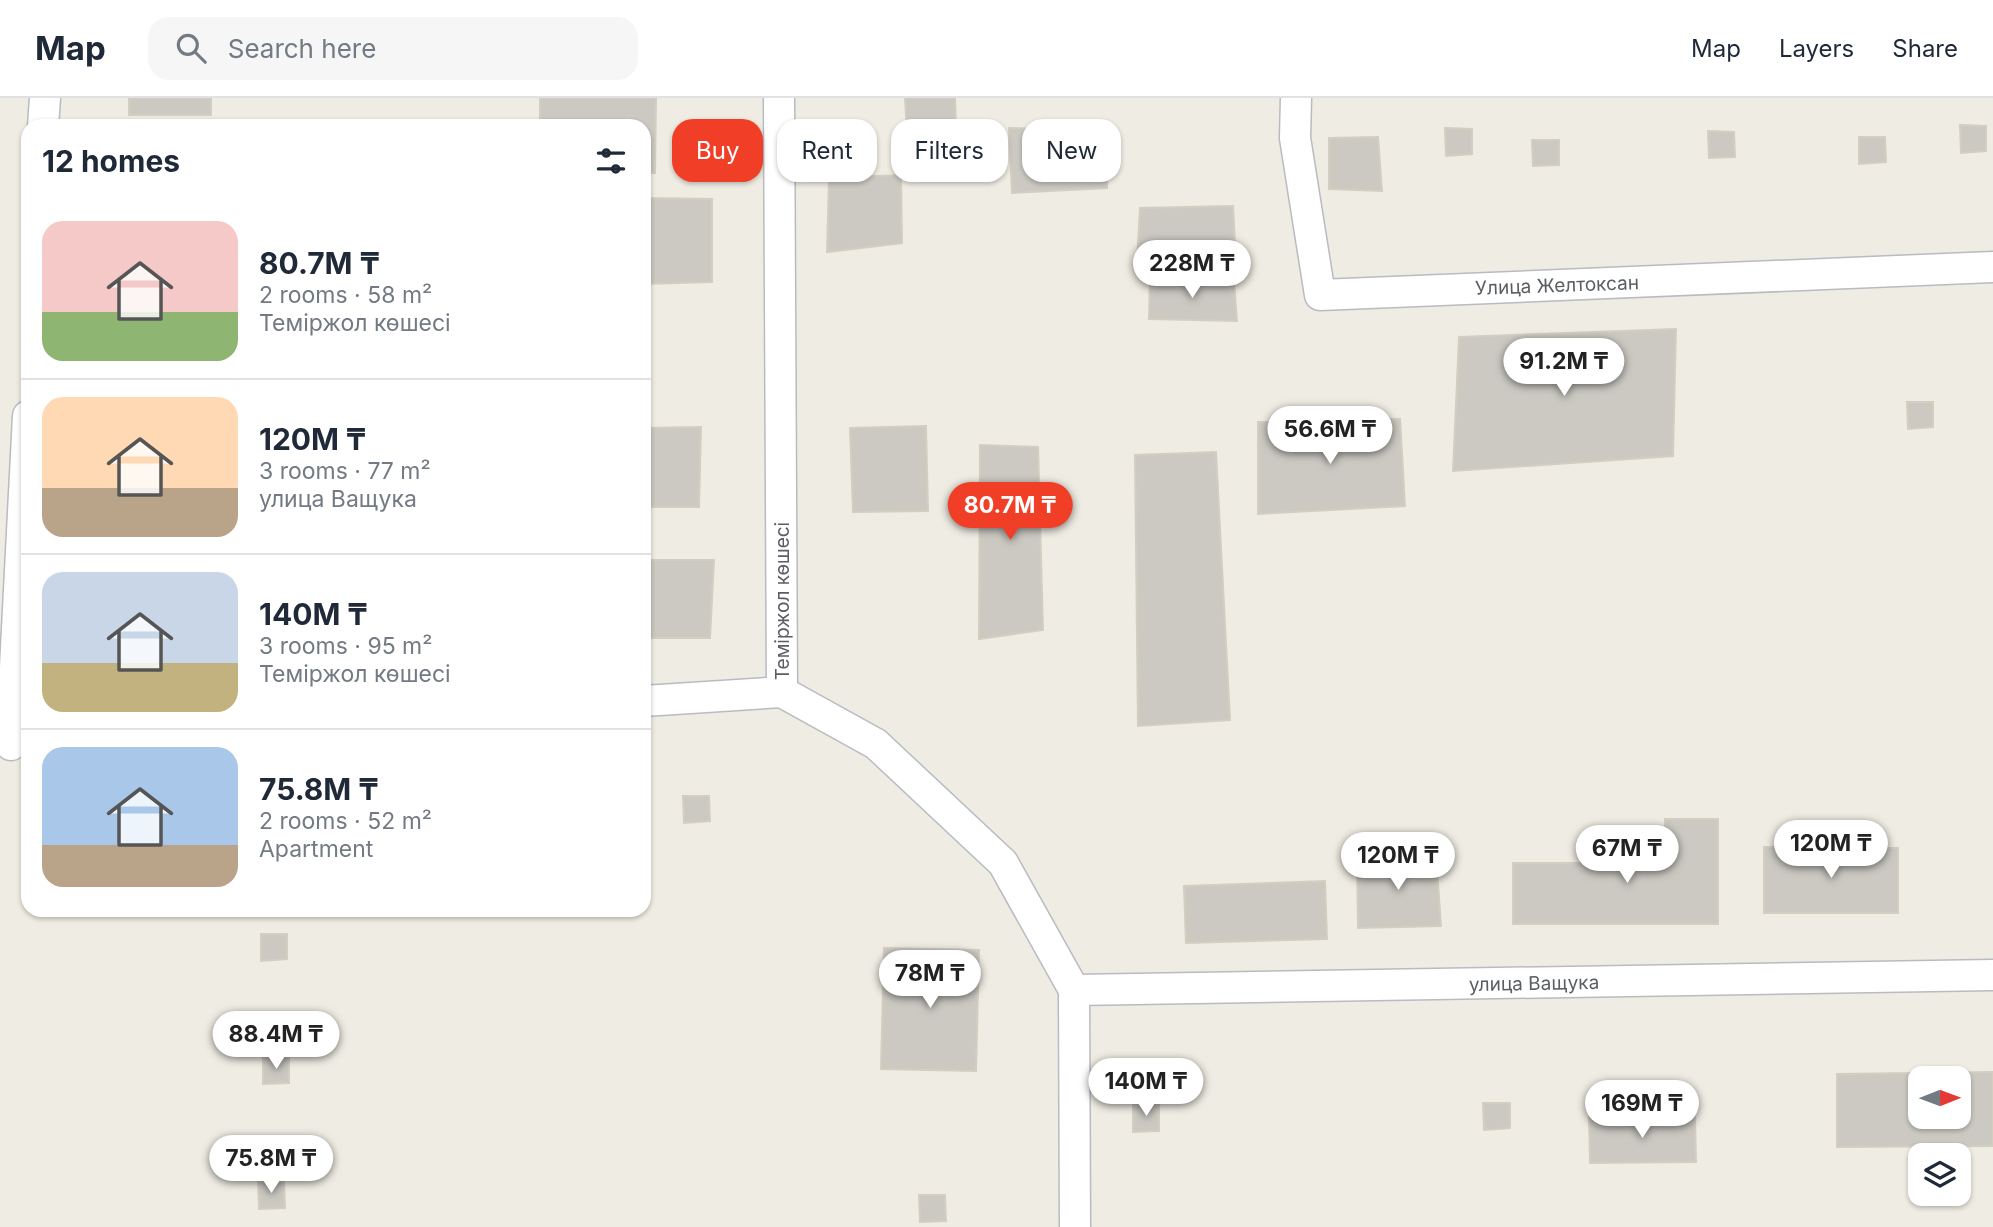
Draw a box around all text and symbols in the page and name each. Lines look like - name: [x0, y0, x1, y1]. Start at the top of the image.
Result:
- search box: [148, 17, 638, 80]
- text: Map: [35, 28, 106, 68]
- icon: search: [172, 29, 210, 67]
- text: Search here: [228, 33, 376, 64]
- text: Map: [1691, 34, 1741, 63]
- text: Layers: [1779, 34, 1854, 63]
- text: Share: [1892, 34, 1958, 63]
- chip: Buy: [672, 119, 763, 182]
- chip: Rent: [777, 119, 877, 182]
- chip: Filters: [891, 119, 1008, 182]
- chip: New: [1022, 119, 1121, 182]
- icon: filters: [592, 142, 630, 180]
- text: 12 homes: [42, 143, 180, 179]
- pin: 228M ₸: [1135, 240, 1249, 300]
- text: 80.7M ₸: [259, 245, 380, 281]
- icon: home: [98, 249, 182, 333]
- text: 228M ₸: [1149, 249, 1235, 277]
- street label: Улица Желтоксан: [1475, 271, 1639, 300]
- text: 2 rooms · 58 m²: [259, 281, 432, 309]
- text: Теміржол көшесі: [259, 309, 451, 337]
- pin: 91.2M ₸: [1499, 338, 1629, 398]
- text: 91.2M ₸: [1519, 347, 1609, 375]
- pin: 56.6M ₸: [1265, 406, 1395, 466]
- text: 56.6M ₸: [1283, 415, 1377, 443]
- text: 120M ₸: [259, 421, 366, 457]
- icon: home: [98, 425, 182, 509]
- text: 3 rooms · 77 m²: [259, 457, 431, 485]
- pin: 80.7M ₸: [945, 482, 1075, 542]
- text: улица Ващука: [259, 485, 417, 513]
- text: 80.7M ₸: [964, 491, 1056, 519]
- street label: Теміржол көшесі: [771, 522, 794, 680]
- text: 140M ₸: [259, 596, 368, 632]
- icon: home: [98, 600, 182, 684]
- text: 3 rooms · 95 m²: [259, 632, 432, 660]
- text: Теміржол көшесі: [259, 660, 451, 688]
- text: 75.8M ₸: [259, 771, 378, 807]
- icon: home: [98, 775, 182, 859]
- text: 2 rooms · 52 m²: [259, 807, 432, 835]
- pin: 120M ₸: [1774, 820, 1888, 880]
- pin: 67M ₸: [1578, 826, 1676, 885]
- text: 120M ₸: [1790, 829, 1872, 857]
- pin: 120M ₸: [1341, 832, 1455, 892]
- text: 67M ₸: [1592, 834, 1662, 862]
- text: Apartment: [259, 835, 373, 863]
- text: 120M ₸: [1357, 841, 1439, 869]
- pin: 78M ₸: [881, 950, 979, 1010]
- text: 78M ₸: [895, 959, 965, 987]
- street label: улица Ващука: [1469, 971, 1599, 996]
- pin: 88.4M ₸: [211, 1012, 341, 1071]
- text: 88.4M ₸: [229, 1020, 323, 1048]
- pin: 140M ₸: [1089, 1058, 1203, 1118]
- north arrow: [1908, 1066, 1970, 1129]
- map controls: [1908, 1066, 1971, 1206]
- text: 140M ₸: [1104, 1067, 1188, 1095]
- pin: 169M ₸: [1585, 1080, 1699, 1140]
- text: 169M ₸: [1601, 1089, 1683, 1117]
- pin: 75.8M ₸: [206, 1136, 336, 1195]
- button: layers: [1908, 1143, 1971, 1206]
- text: 75.8M ₸: [225, 1144, 317, 1172]

